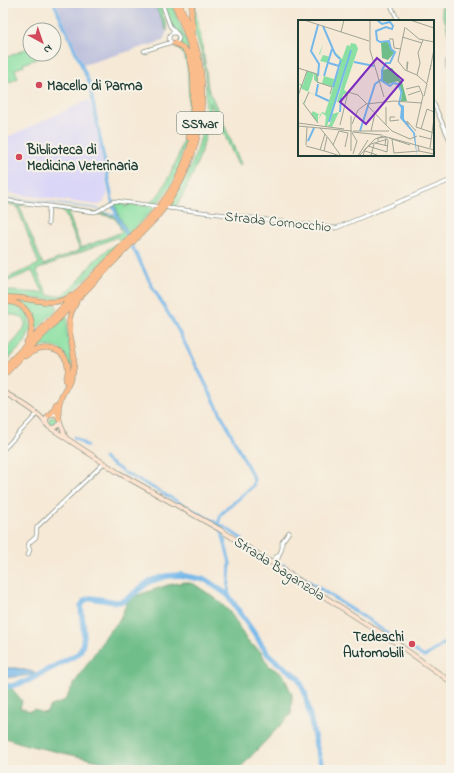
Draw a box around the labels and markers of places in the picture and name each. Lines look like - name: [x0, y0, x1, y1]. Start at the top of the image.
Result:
- place label: Macello di Parma: [47, 76, 143, 97]
- marker: Macello di Parma: [34, 80, 44, 90]
- place label: Biblioteca di Medicina Veterinaria: [26, 140, 139, 177]
- marker: Biblioteca di Medicina Veterinaria: [14, 152, 24, 162]
- place label: Tedeschi Automobili: [343, 627, 404, 664]
- marker: Tedeschi Automobili: [407, 639, 417, 649]

